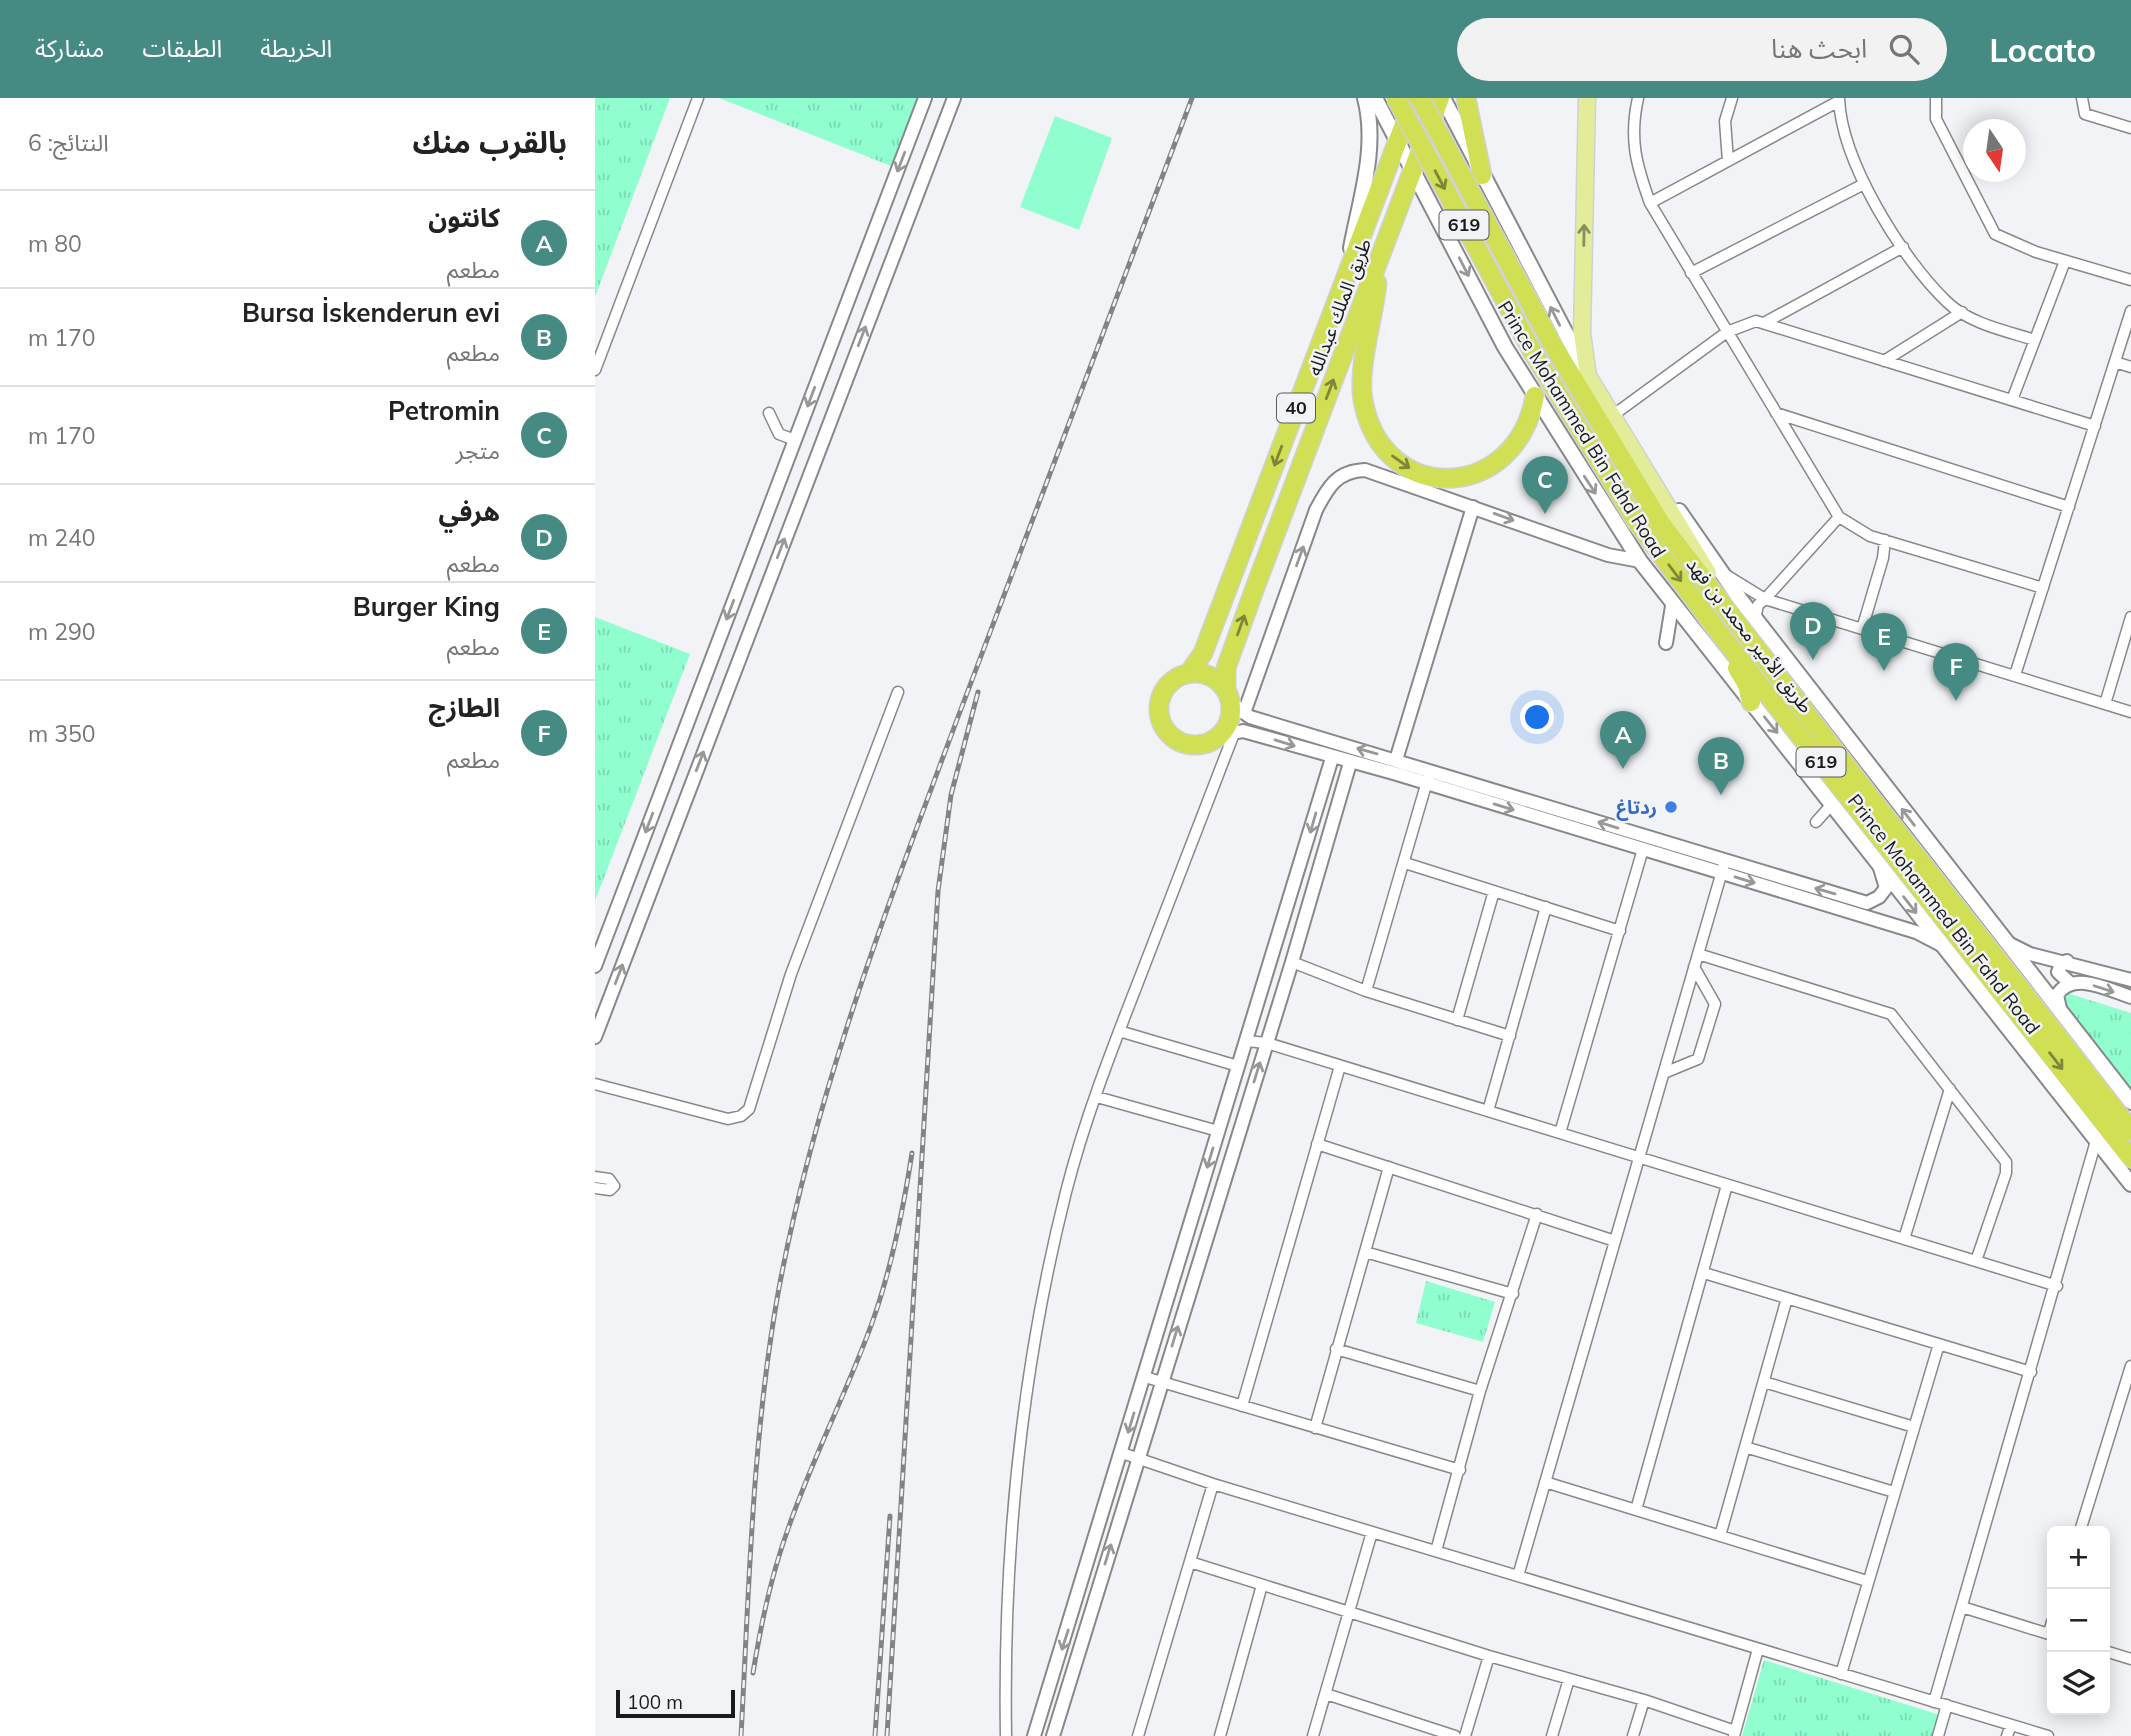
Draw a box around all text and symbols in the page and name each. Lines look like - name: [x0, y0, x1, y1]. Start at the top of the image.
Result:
- search box: [1457, 18, 1947, 81]
- text: Locato: [1989, 29, 2096, 70]
- icon: search: [1885, 30, 1923, 68]
- text: ابحث هنا: [1771, 32, 1867, 65]
- text: مشاركة: [35, 33, 104, 63]
- text: الطبقات: [142, 33, 222, 63]
- text: الخريطة: [260, 33, 332, 63]
- north arrow: [1963, 119, 2026, 182]
- text: بالقرب منك: [413, 123, 567, 161]
- text: النتائج: 6: [28, 128, 109, 157]
- one-way arrow: [893, 150, 906, 172]
- one-way arrow: [1433, 169, 1447, 189]
- text: كانتون: [428, 201, 500, 234]
- road number: 619: [1439, 210, 1489, 240]
- one-way arrow: [1578, 224, 1591, 247]
- text: 80 m: [28, 229, 82, 258]
- text: A: [535, 229, 553, 258]
- street label: طريق الملك عبدالله: [1302, 235, 1376, 379]
- text: مطعم: [447, 255, 500, 284]
- one-way arrow: [1457, 256, 1471, 277]
- text: Bursa İskenderun evi: [242, 296, 500, 329]
- street label: Prince Mohammed Bin Fahd Road: [1493, 296, 1671, 562]
- one-way arrow: [1548, 307, 1562, 327]
- text: 170 m: [28, 323, 96, 352]
- text: B: [536, 323, 552, 352]
- one-way arrow: [857, 325, 870, 347]
- text: مطعم: [447, 338, 500, 367]
- one-way arrow: [1324, 378, 1337, 400]
- one-way arrow: [804, 386, 816, 408]
- text: Petromin: [388, 394, 500, 427]
- road number: 40: [1277, 394, 1315, 422]
- text: 170 m: [28, 421, 96, 450]
- text: C: [536, 421, 552, 450]
- text: متجر: [456, 436, 500, 465]
- one-way arrow: [1270, 444, 1283, 466]
- one-way arrow: [1391, 455, 1410, 469]
- pin: C: [1522, 456, 1568, 514]
- one-way arrow: [1584, 474, 1598, 494]
- text: هرفي: [438, 495, 500, 528]
- one-way arrow: [1492, 512, 1514, 525]
- text: 240 m: [28, 523, 96, 552]
- text: D: [535, 523, 553, 552]
- one-way arrow: [776, 538, 789, 560]
- one-way arrow: [1295, 546, 1307, 568]
- text: مطعم: [447, 549, 500, 578]
- street label: طريق الأمير محمد بن فهد: [1682, 552, 1818, 718]
- one-way arrow: [1667, 564, 1682, 582]
- text: Burger King: [353, 590, 500, 623]
- one-way arrow: [723, 599, 736, 620]
- pin: D: [1790, 602, 1836, 660]
- pin: E: [1861, 613, 1907, 671]
- one-way arrow: [1236, 614, 1249, 636]
- text: 290 m: [28, 617, 96, 646]
- text: E: [537, 617, 551, 646]
- text: مطعم: [447, 632, 500, 661]
- pin: F: [1933, 643, 1979, 701]
- text: الطازج: [429, 691, 500, 724]
- your location: [1520, 700, 1554, 734]
- pin: A: [1600, 711, 1646, 769]
- one-way arrow: [1763, 715, 1778, 734]
- text: 350 m: [28, 719, 96, 748]
- text: F: [537, 719, 551, 748]
- pin: B: [1698, 737, 1744, 795]
- one-way arrow: [1274, 738, 1296, 751]
- one-way arrow: [1356, 744, 1378, 757]
- text: مطعم: [447, 745, 500, 774]
- road number: 619: [1797, 748, 1845, 776]
- one-way arrow: [695, 750, 708, 772]
- street label: Prince Mohammed Bin Fahd Road: [1843, 789, 2045, 1039]
- place label: ردتاغ: [1616, 795, 1657, 821]
- marker: ردتاغ: [1663, 799, 1679, 815]
- one-way arrow: [1492, 801, 1514, 814]
- one-way arrow: [1900, 808, 1915, 827]
- one-way arrow: [642, 811, 655, 833]
- one-way arrow: [1306, 811, 1319, 834]
- one-way arrow: [1597, 818, 1619, 831]
- one-way arrow: [1733, 875, 1755, 887]
- one-way arrow: [1815, 883, 1837, 896]
- one-way arrow: [1903, 895, 1918, 913]
- one-way arrow: [614, 963, 627, 985]
- one-way arrow: [2092, 983, 2114, 996]
- one-way arrow: [2049, 1052, 2064, 1070]
- one-way arrow: [1252, 1061, 1265, 1083]
- one-way arrow: [1203, 1146, 1216, 1168]
- one-way arrow: [1169, 1325, 1182, 1347]
- one-way arrow: [1123, 1411, 1136, 1433]
- map controls: [2047, 1526, 2110, 1715]
- button: +: [2047, 1526, 2110, 1589]
- one-way arrow: [1103, 1543, 1116, 1565]
- button: −: [2047, 1589, 2110, 1652]
- one-way arrow: [1058, 1629, 1070, 1651]
- button: layers: [2047, 1652, 2110, 1715]
- scale bar: [616, 1687, 735, 1719]
- text: 100 m: [627, 1690, 683, 1714]

